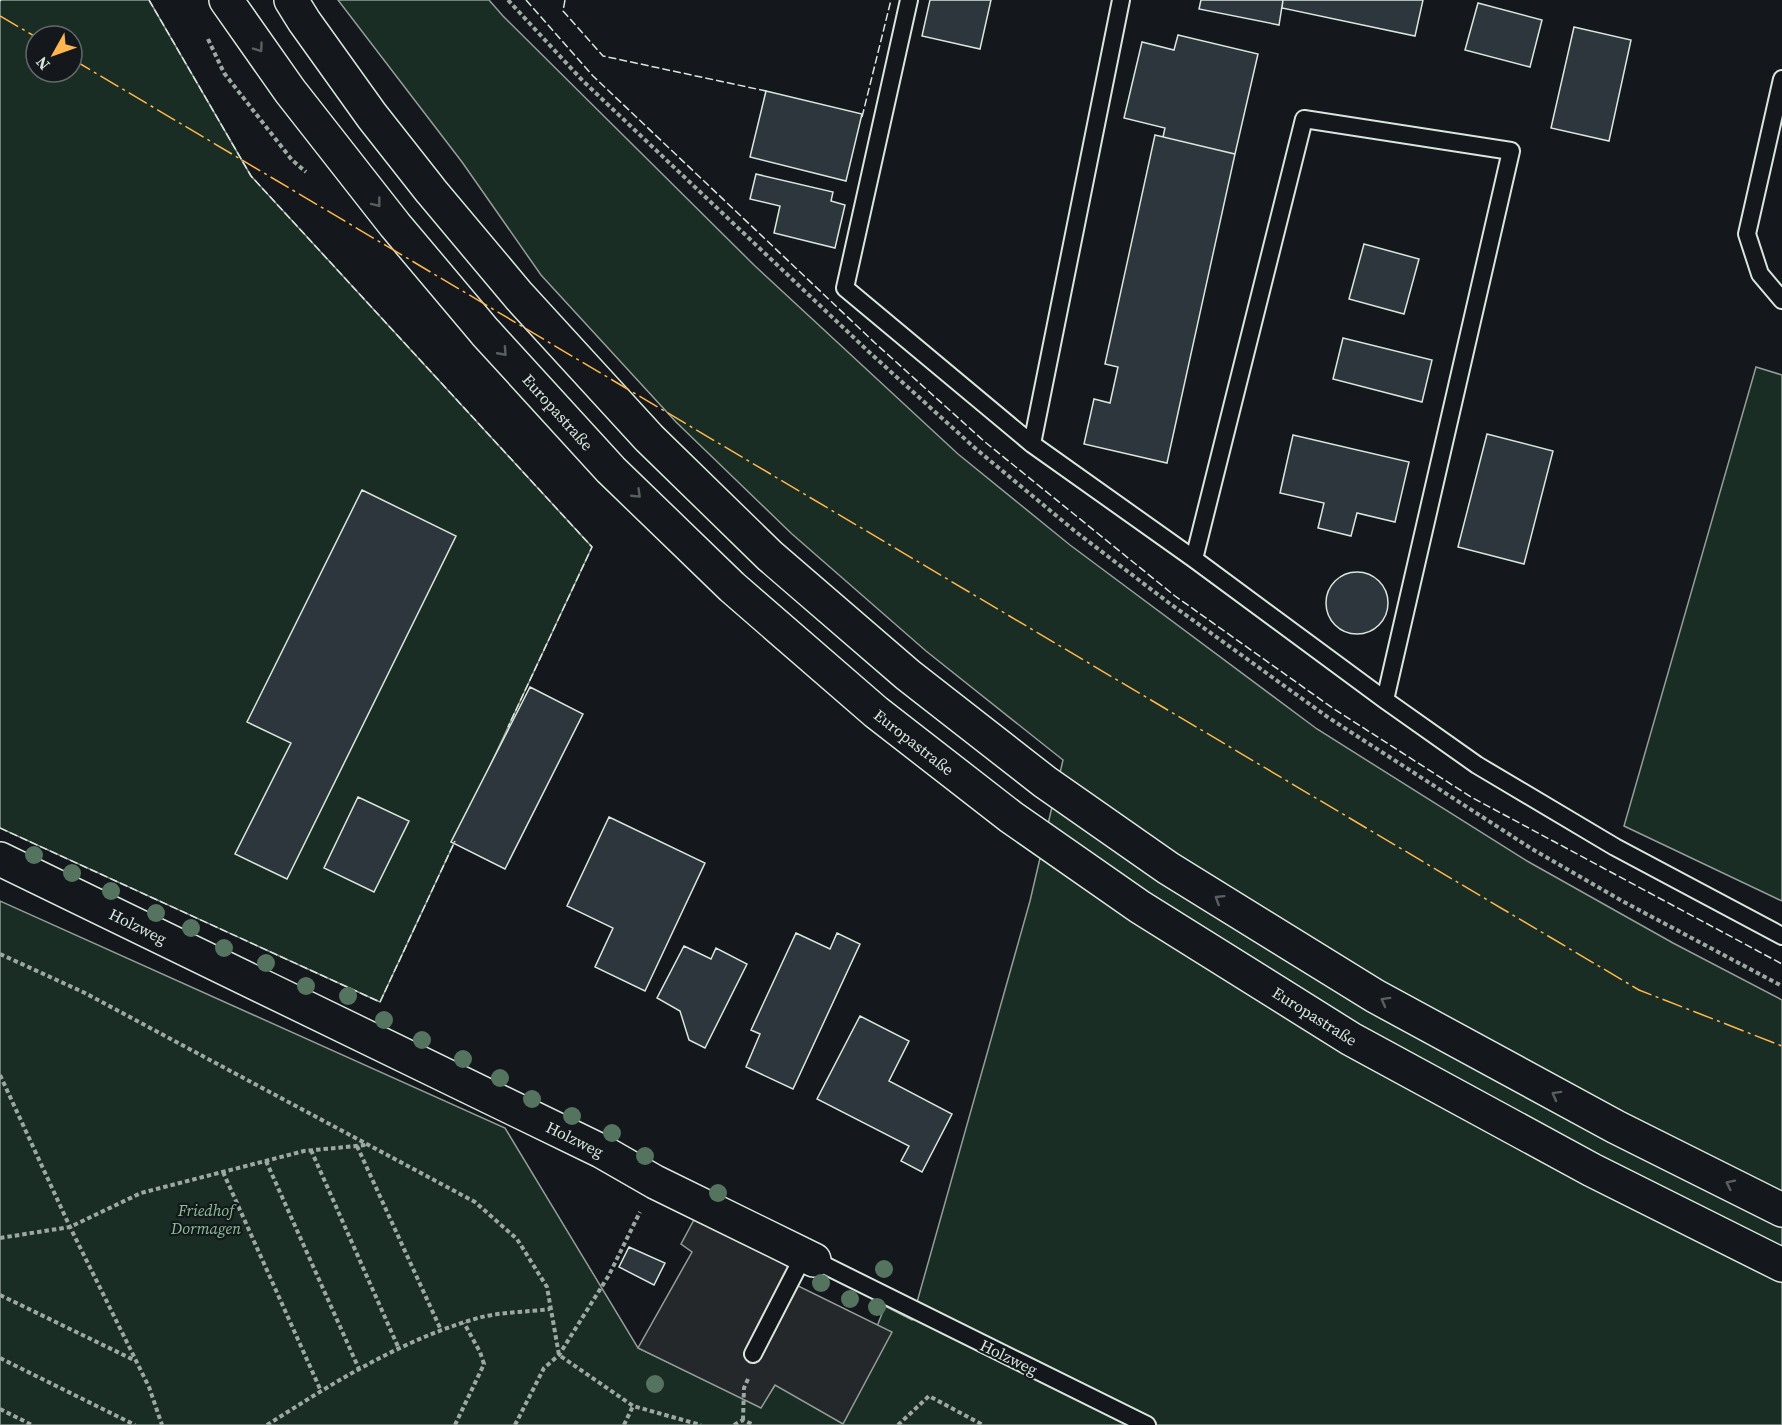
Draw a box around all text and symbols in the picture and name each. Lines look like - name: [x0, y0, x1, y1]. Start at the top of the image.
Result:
- north arrow: [24, 24, 84, 84]
- one-way arrow: [252, 41, 263, 52]
- text: N: [30, 52, 55, 75]
- one-way arrow: [370, 196, 381, 207]
- one-way arrow: [496, 345, 507, 356]
- street label: Europastraße: [518, 369, 598, 455]
- one-way arrow: [629, 487, 640, 498]
- street label: Europastraße: [869, 704, 959, 780]
- one-way arrow: [1215, 895, 1225, 907]
- street label: Holzweg: [106, 903, 170, 949]
- street label: Europastraße: [1268, 981, 1362, 1051]
- one-way arrow: [1381, 997, 1391, 1008]
- one-way arrow: [1552, 1091, 1562, 1102]
- street label: Holzweg: [543, 1116, 607, 1162]
- one-way arrow: [1725, 1179, 1736, 1191]
- park label: Friedhof Dormagen: [170, 1199, 241, 1239]
- street label: Holzweg: [977, 1334, 1041, 1380]

